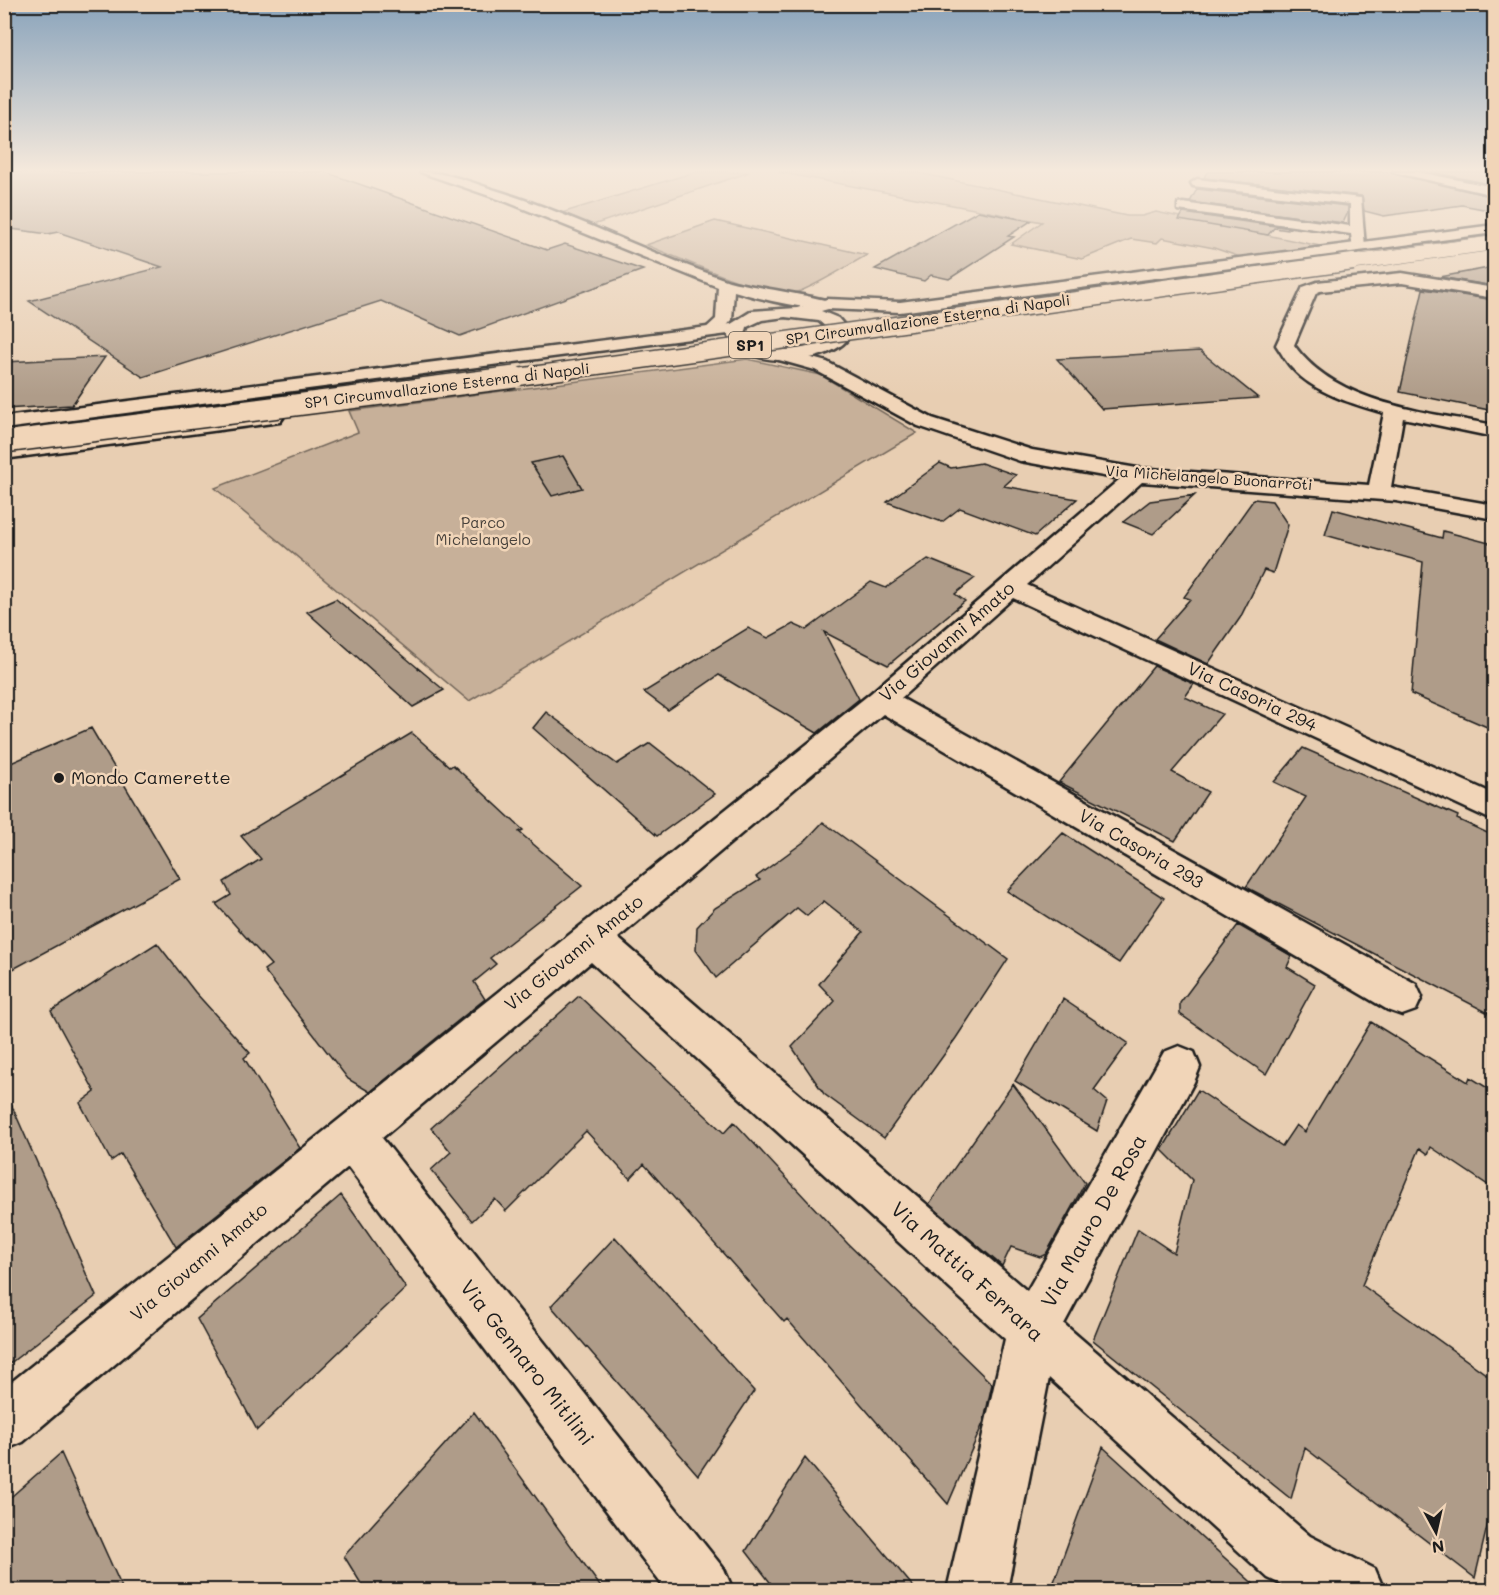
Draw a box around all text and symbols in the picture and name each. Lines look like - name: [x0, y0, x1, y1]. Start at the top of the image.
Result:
- street label: SP1 Circumvallazione Esterna di Napoli: [784, 289, 1071, 349]
- road number: SP1: [729, 332, 771, 358]
- street label: SP1 Circumvallazione Esterna di Napoli: [303, 358, 590, 412]
- street label: Via Michelangelo Buonarroti: [1105, 460, 1313, 494]
- park label: Parco Michelangelo: [435, 512, 531, 549]
- street label: Via Giovanni Amato: [874, 576, 1019, 707]
- street label: Via Casoria 294: [1184, 656, 1321, 737]
- place label: Mondo Camerette: [71, 765, 231, 789]
- marker: Mondo Camerette: [52, 771, 66, 785]
- street label: Via Casoria 293: [1075, 803, 1208, 894]
- street label: Via Giovanni Amato: [499, 889, 648, 1016]
- street label: Via Mauro De Rosa: [1034, 1129, 1152, 1312]
- street label: Via Mattia Ferrara: [886, 1195, 1050, 1347]
- street label: Via Giovanni Amato: [125, 1197, 272, 1326]
- street label: Via Gennaro Mitilini: [455, 1274, 601, 1450]
- north arrow: [1406, 1502, 1466, 1562]
- text: N: [1431, 1536, 1446, 1559]

